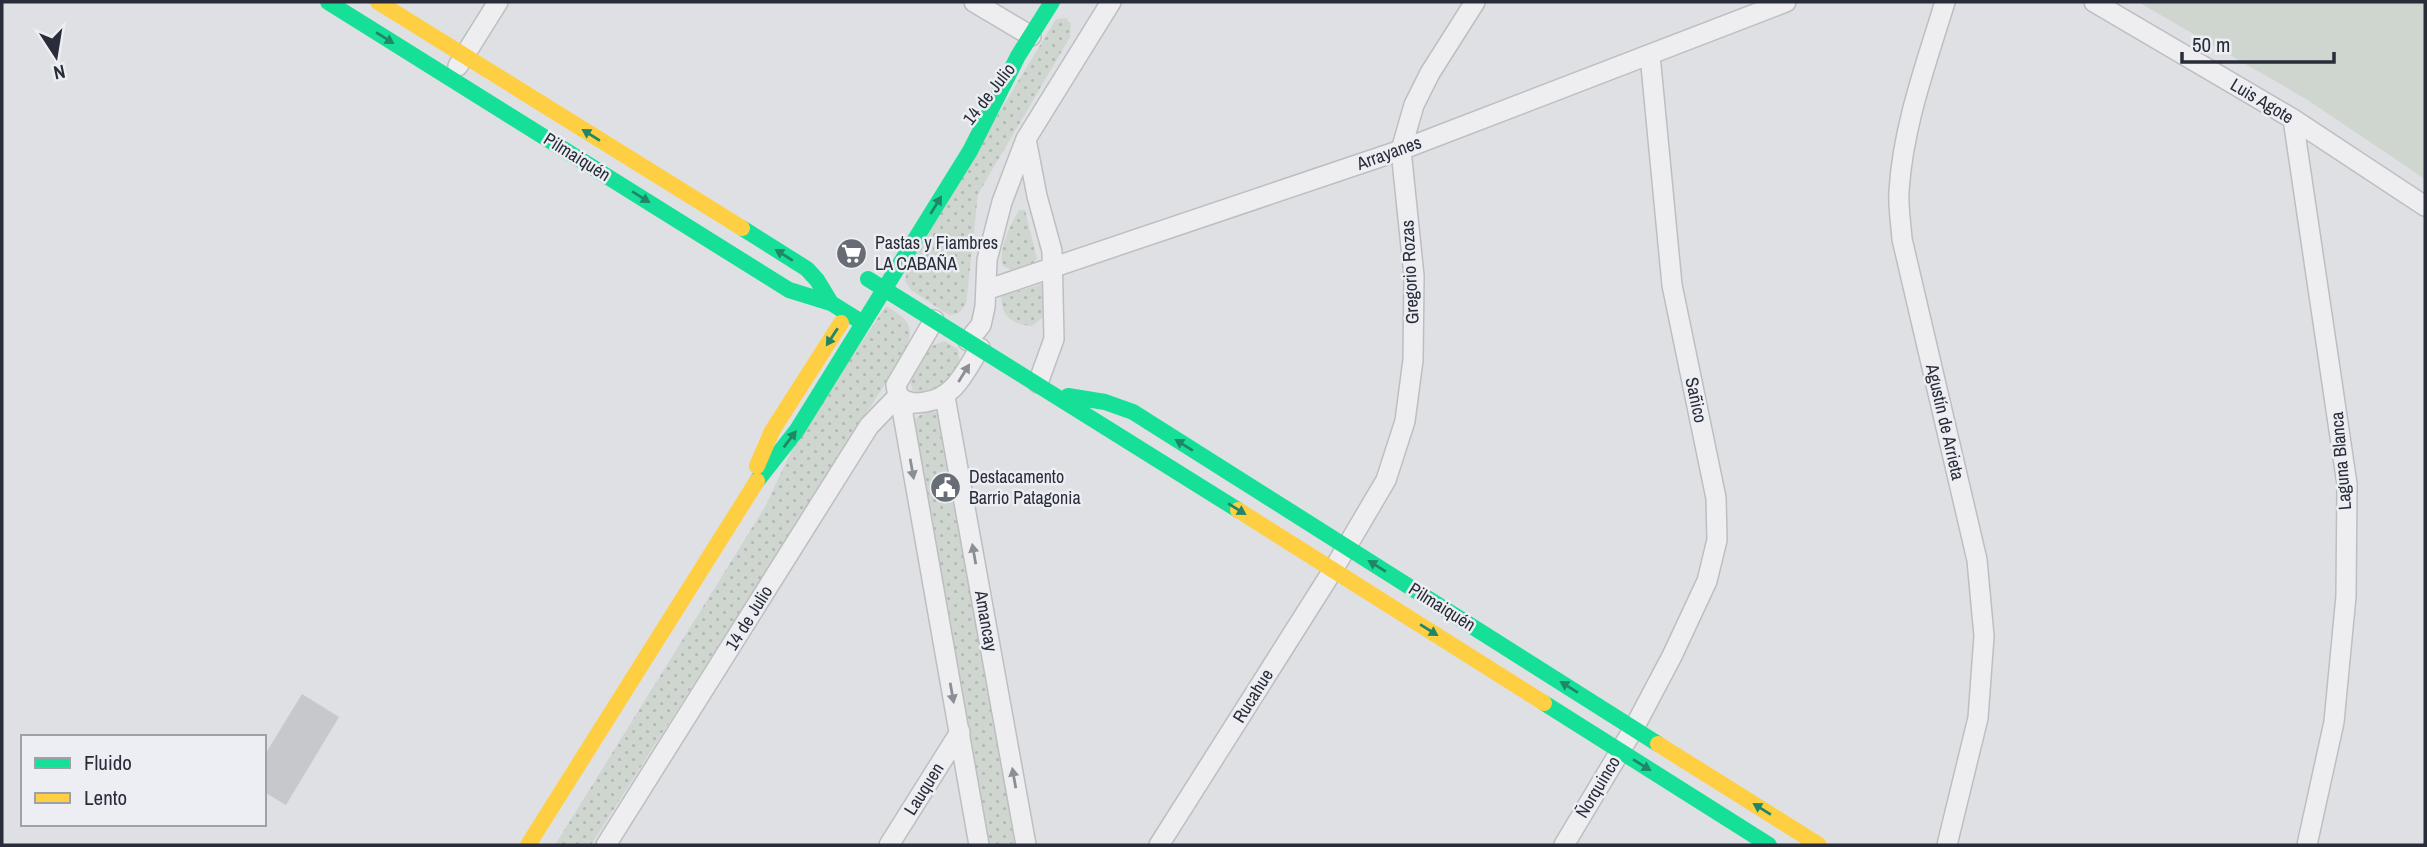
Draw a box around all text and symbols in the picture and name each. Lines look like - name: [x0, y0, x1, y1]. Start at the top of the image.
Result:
- north arrow: [21, 21, 91, 91]
- scale bar: [2182, 21, 2334, 65]
- text: 50 m: [2192, 30, 2230, 59]
- one-way arrow: [376, 31, 395, 44]
- street label: 14 de Julio: [957, 58, 1021, 130]
- text: N: [51, 59, 68, 87]
- street label: Luis Agote: [2226, 72, 2299, 129]
- street label: Pilmaiquén: [539, 126, 616, 187]
- one-way arrow: [582, 128, 601, 141]
- street label: Arrayanes: [1352, 129, 1425, 176]
- one-way arrow: [631, 191, 650, 204]
- one-way arrow: [930, 195, 943, 214]
- street label: Gregorio Rozas: [1394, 219, 1425, 325]
- place label: Pastas y Fiambres LA CABAÑA: [875, 230, 998, 276]
- supermarket icon: Pastas y Fiambres LA CABAÑA: [835, 236, 869, 270]
- one-way arrow: [775, 249, 794, 262]
- one-way arrow: [825, 328, 838, 347]
- street label: Agustín de Arrieta: [1920, 361, 1971, 482]
- one-way arrow: [957, 364, 970, 383]
- street label: Sañico: [1679, 375, 1713, 425]
- street label: Laguna Blanca: [2324, 411, 2357, 511]
- one-way arrow: [783, 430, 797, 449]
- one-way arrow: [1175, 438, 1194, 451]
- one-way arrow: [907, 458, 918, 480]
- place label: Destacamento Barrio Patagonia: [969, 464, 1081, 510]
- public building icon: Destacamento Barrio Patagonia: [929, 470, 963, 504]
- one-way arrow: [1227, 502, 1246, 515]
- one-way arrow: [968, 543, 979, 565]
- one-way arrow: [1367, 560, 1386, 573]
- street label: Pilmaiquén: [1404, 576, 1481, 637]
- street label: 14 de Julio: [719, 580, 778, 655]
- street label: Amancay: [969, 587, 1004, 654]
- one-way arrow: [1419, 624, 1439, 637]
- street label: Rucahue: [1226, 664, 1279, 727]
- one-way arrow: [1560, 681, 1579, 694]
- one-way arrow: [947, 682, 958, 704]
- legend: [21, 735, 266, 826]
- text: Fluido: [84, 748, 132, 777]
- street label: Ñorquinco: [1569, 751, 1626, 822]
- street label: Lauquen: [898, 758, 949, 820]
- one-way arrow: [1633, 758, 1652, 771]
- one-way arrow: [1008, 767, 1019, 789]
- text: Lento: [84, 783, 127, 812]
- one-way arrow: [1752, 802, 1771, 815]

